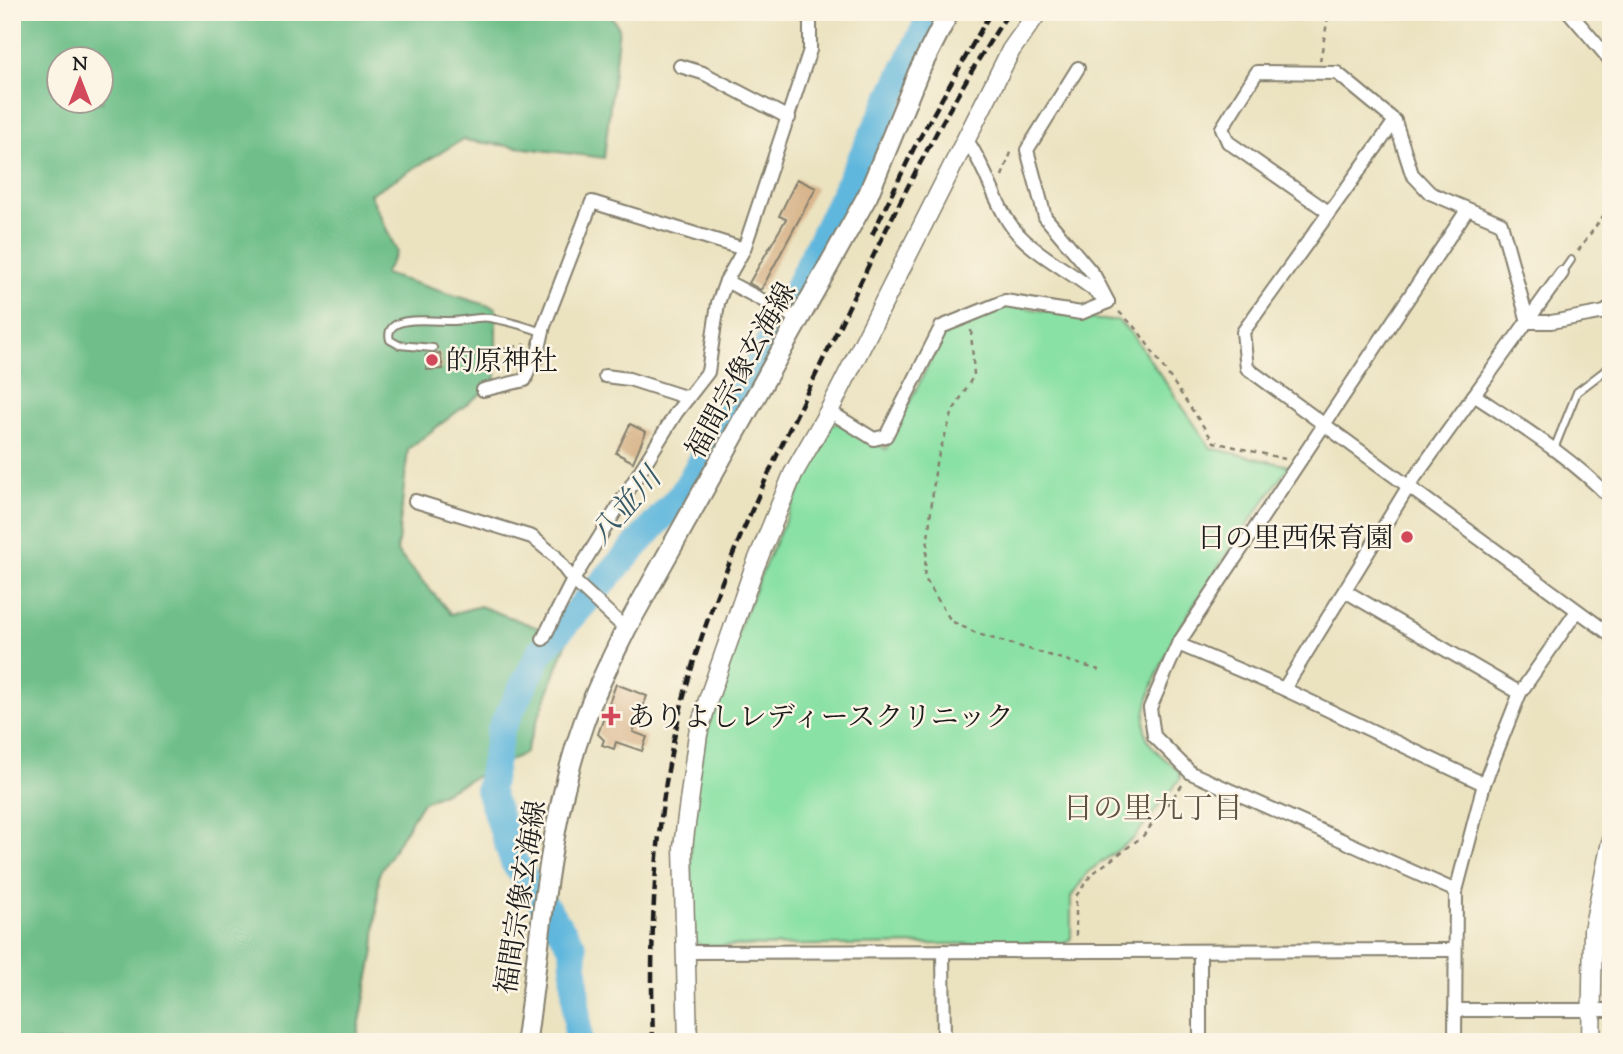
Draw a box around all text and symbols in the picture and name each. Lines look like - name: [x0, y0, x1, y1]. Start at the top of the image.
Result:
- north arrow: [46, 46, 116, 116]
- text: N: [72, 52, 88, 79]
- street label: 福間宗像玄海線: [678, 276, 808, 467]
- place label: 的原神社: [446, 343, 558, 383]
- marker: 的原神社: [424, 352, 440, 368]
- water label: 八並川: [581, 457, 675, 556]
- place label: 日の里西保育園: [1197, 520, 1393, 560]
- marker: 日の里西保育園: [1399, 529, 1415, 545]
- place label: ありよしレディースクリニック: [627, 699, 1014, 739]
- marker: ありよしレディースクリニック: [601, 706, 621, 726]
- district label: 日の里九丁目: [1063, 789, 1243, 832]
- street label: 福間宗像玄海線: [488, 798, 558, 997]

